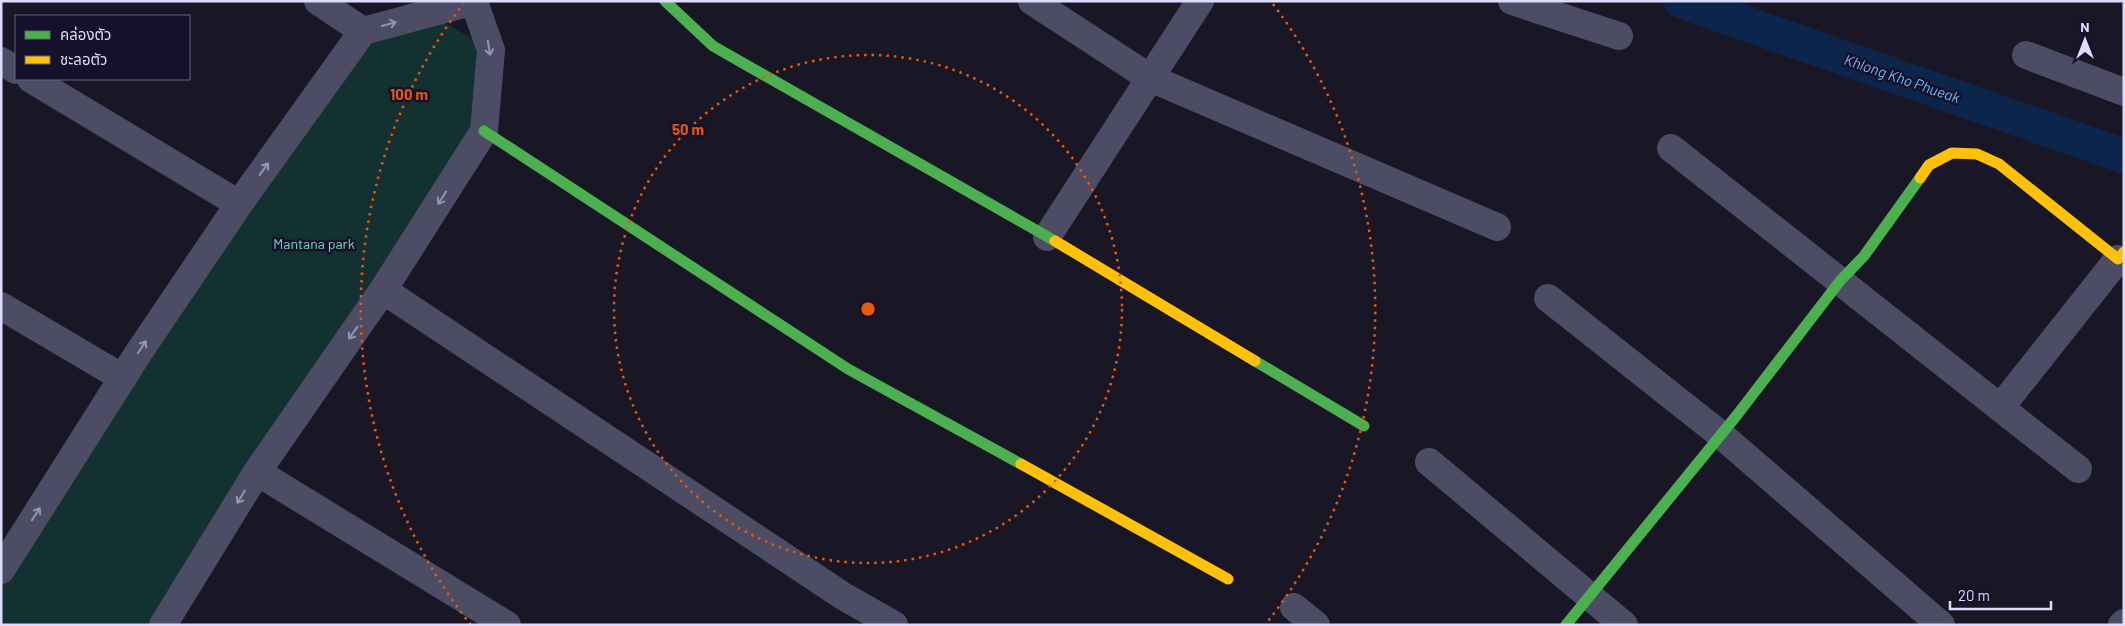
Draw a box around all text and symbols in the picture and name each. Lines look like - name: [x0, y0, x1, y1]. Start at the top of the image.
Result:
- legend: [15, 15, 190, 80]
- north arrow: [2060, 15, 2110, 65]
- text: N: [2080, 18, 2090, 35]
- one-way arrow: [381, 19, 397, 28]
- text: คล่องตัว: [60, 25, 111, 43]
- one-way arrow: [485, 39, 495, 55]
- text: ชะลอตัว: [60, 50, 107, 68]
- water label: Khlong Kho Phueak: [1842, 50, 1963, 107]
- text: 100 m: [390, 85, 428, 103]
- text: 50 m: [672, 120, 704, 138]
- one-way arrow: [259, 163, 269, 177]
- one-way arrow: [436, 190, 446, 204]
- park label: Mantana park: [273, 235, 355, 252]
- centre of rings: [859, 300, 877, 318]
- one-way arrow: [348, 326, 358, 340]
- one-way arrow: [137, 340, 147, 354]
- one-way arrow: [236, 489, 246, 503]
- one-way arrow: [32, 507, 42, 521]
- scale bar: [1950, 578, 2051, 610]
- text: 20 m: [1958, 586, 1990, 604]

